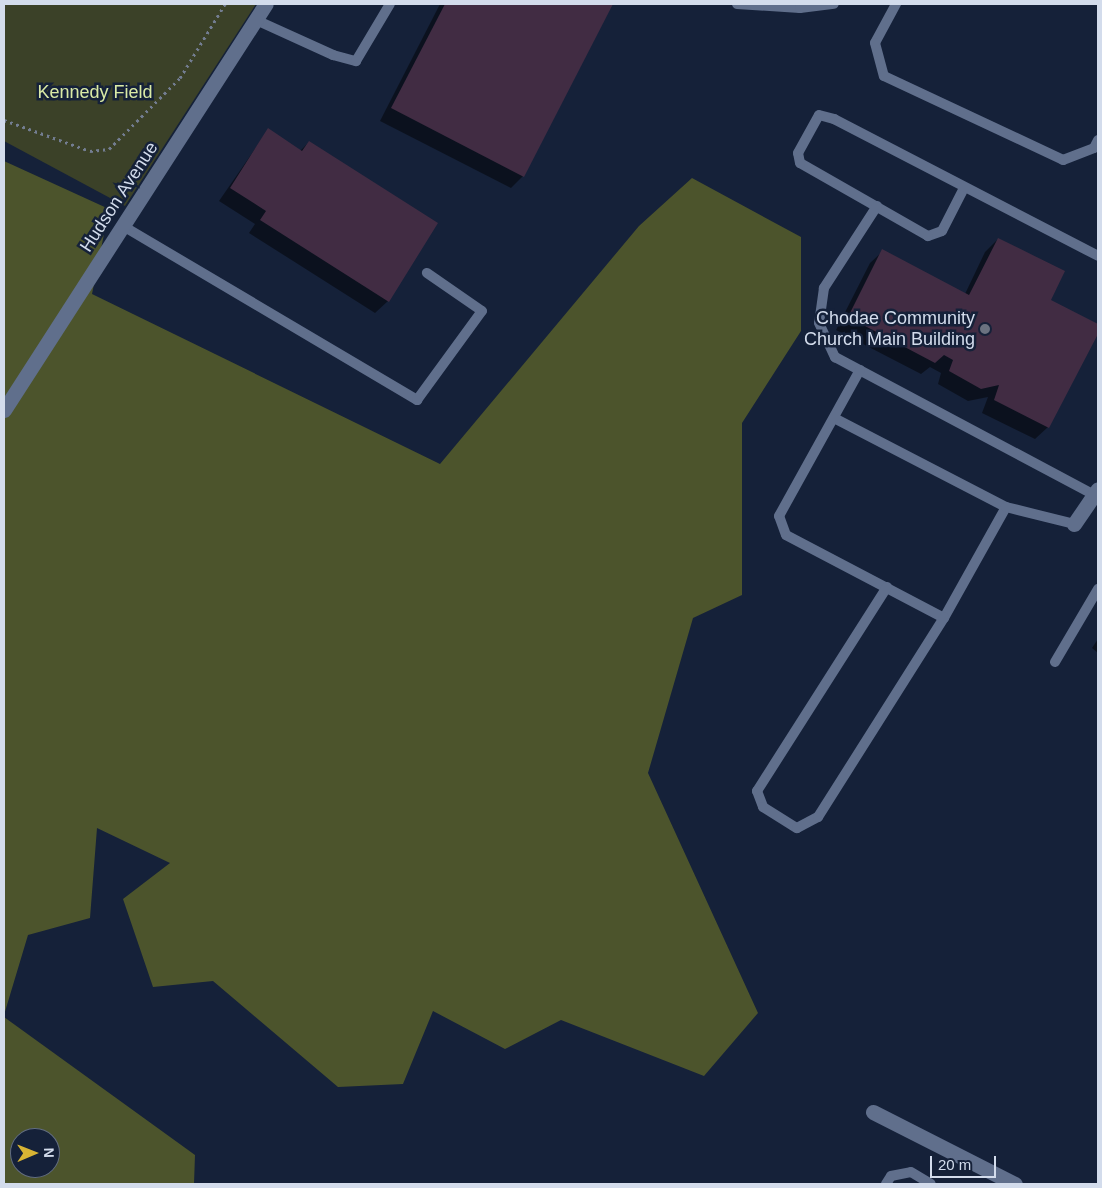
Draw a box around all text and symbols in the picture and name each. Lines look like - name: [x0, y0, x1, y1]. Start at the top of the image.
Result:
- park label: Kennedy Field: [37, 81, 153, 103]
- street label: Hudson Avenue: [75, 138, 163, 256]
- place label: Chodae Community Church Main Building: [804, 308, 975, 350]
- marker: Chodae Community Church Main Building: [979, 323, 991, 335]
- north arrow: [10, 1128, 60, 1178]
- scale bar: [932, 1146, 998, 1178]
- text: N: [41, 1148, 57, 1158]
- text: 20 m: [938, 1156, 971, 1173]

